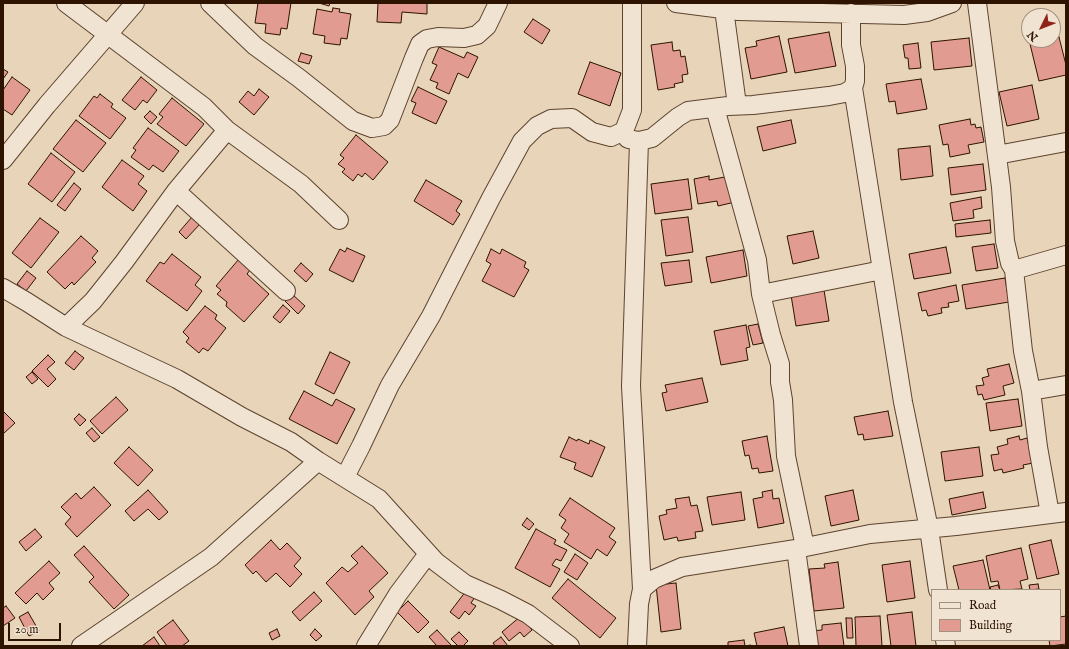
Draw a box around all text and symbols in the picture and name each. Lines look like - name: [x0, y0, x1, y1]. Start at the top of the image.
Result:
- north arrow: [1021, 8, 1061, 48]
- text: N: [1025, 27, 1041, 44]
- legend: [931, 589, 1061, 641]
- text: Road: [969, 598, 996, 613]
- scale bar: [10, 615, 63, 641]
- text: Building: [969, 618, 1012, 633]
- text: 20 m: [15, 622, 38, 637]

